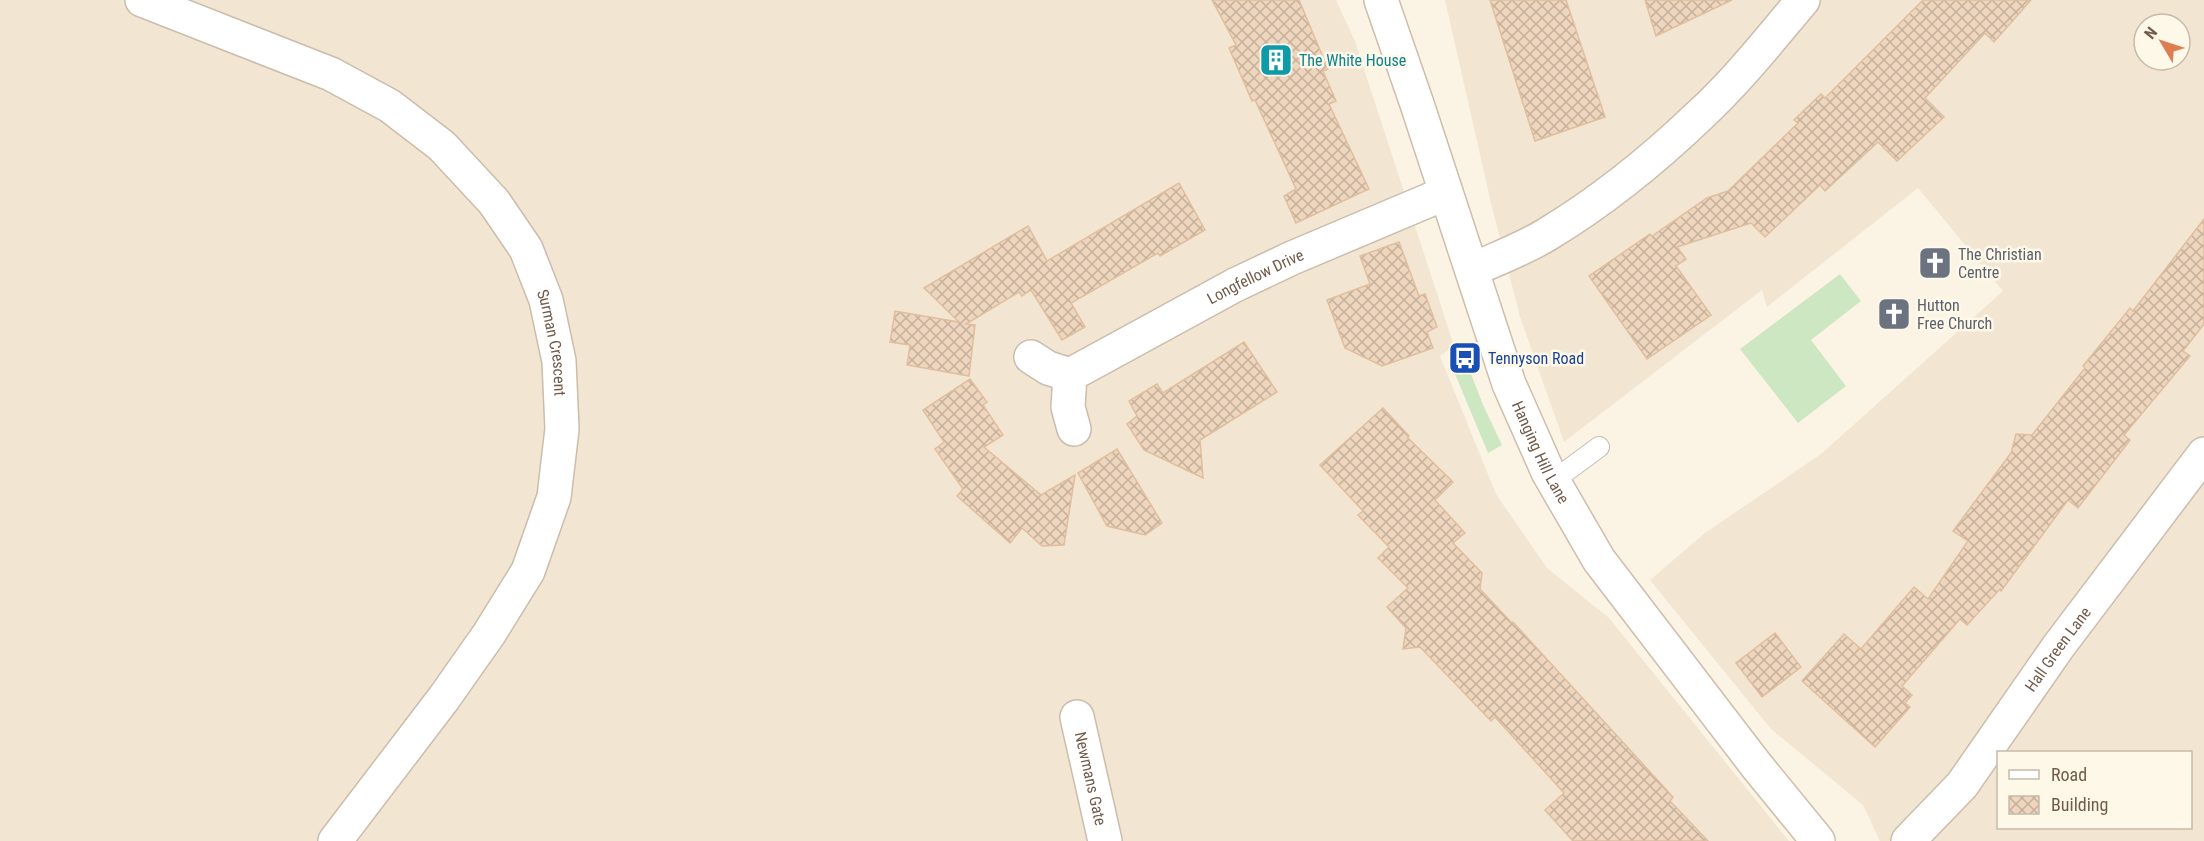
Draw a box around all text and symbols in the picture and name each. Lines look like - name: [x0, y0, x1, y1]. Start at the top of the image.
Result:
- north arrow: [2132, 12, 2192, 72]
- text: N: [2140, 23, 2161, 43]
- building icon: The White House: [1258, 42, 1294, 78]
- place label: The White House: [1299, 51, 1406, 70]
- street label: Longfellow Drive: [1204, 245, 1306, 308]
- church icon: The Christian Centre: [1917, 245, 1953, 281]
- place label: The Christian Centre: [1958, 245, 2042, 282]
- street label: Surman Crescent: [533, 287, 570, 397]
- church icon: Hutton Free Church: [1876, 296, 1912, 332]
- place label: Hutton Free Church: [1917, 296, 1992, 333]
- bus stop icon: Tennyson Road: [1447, 340, 1483, 376]
- place label: Tennyson Road: [1488, 349, 1584, 368]
- street label: Hanging Hill Lane: [1508, 398, 1573, 507]
- street label: Hall Green Lane: [2021, 603, 2095, 695]
- street label: Newmans Gate: [1071, 730, 1110, 827]
- legend: [1997, 751, 2192, 829]
- text: Road: [2051, 764, 2087, 785]
- text: Building: [2051, 794, 2108, 815]

